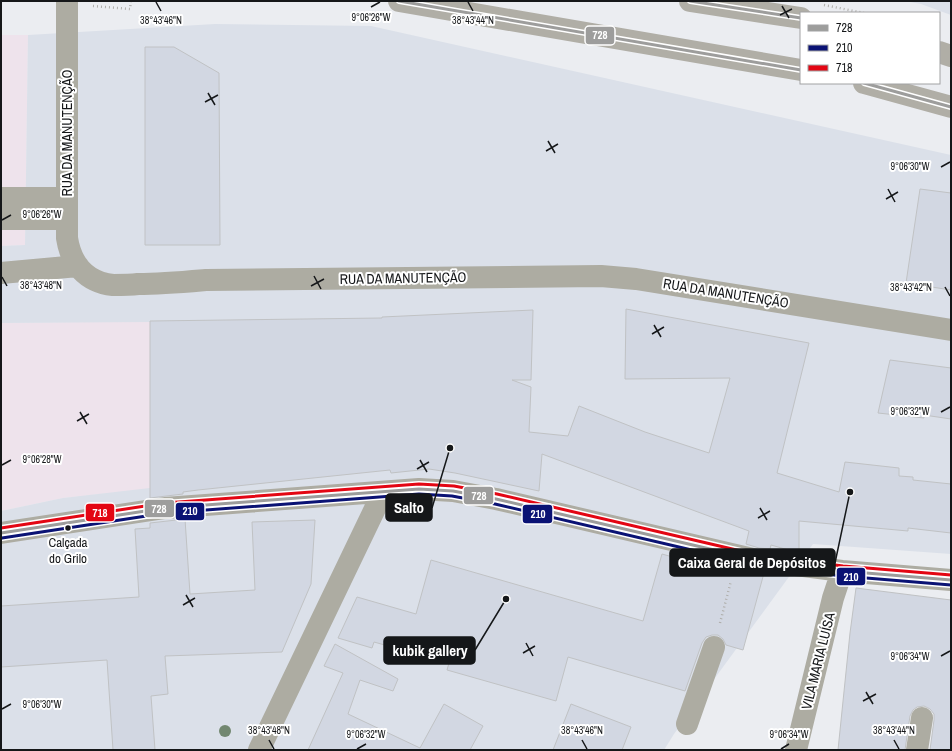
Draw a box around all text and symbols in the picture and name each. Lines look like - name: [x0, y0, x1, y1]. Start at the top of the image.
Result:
- text: 9°06'26"W: [351, 11, 391, 24]
- legend: [800, 12, 940, 84]
- text: 38°43'46"N: [140, 14, 182, 27]
- text: 38°43'44"N: [452, 14, 494, 27]
- text: 728: [836, 20, 852, 36]
- line badge: 728: [585, 26, 615, 45]
- text: 728: [592, 28, 608, 42]
- text: 210: [836, 40, 852, 56]
- text: 718: [836, 60, 852, 76]
- street label: RUA DA MANUTENÇÃO: [58, 69, 76, 196]
- text: 9°06'30"W: [890, 160, 930, 173]
- text: 9°06'26"W: [22, 208, 62, 221]
- street label: RUA DA MANUTENÇÃO: [339, 268, 467, 288]
- street label: RUA DA MANUTENÇÃO: [662, 274, 790, 312]
- text: 38°43'48"N: [20, 279, 62, 292]
- text: 38°43'42"N: [890, 281, 932, 294]
- text: 9°06'32"W: [890, 405, 930, 418]
- text: 9°06'28"W: [22, 453, 62, 466]
- line badge: 728: [463, 486, 494, 505]
- text: 728: [471, 489, 487, 503]
- callout: Salto: [386, 494, 432, 521]
- text: Salto: [394, 497, 424, 518]
- line badge: 728: [144, 499, 175, 518]
- text: 728: [151, 502, 167, 516]
- line badge: 210: [175, 502, 205, 521]
- line badge: 718: [85, 503, 115, 522]
- text: 210: [182, 504, 198, 518]
- line badge: 210: [522, 504, 553, 524]
- text: 718: [92, 506, 108, 520]
- text: 210: [530, 507, 546, 521]
- marker: Calçada do Grilo: [63, 523, 73, 533]
- place label: Calçada do Grilo: [48, 534, 88, 567]
- callout: Caixa Geral de Depósitos: [670, 549, 835, 576]
- text: Caixa Geral de Depósitos: [678, 552, 826, 573]
- line badge: 210: [836, 567, 866, 586]
- text: 210: [843, 570, 859, 584]
- street label: VILA MARIA LUÍSA: [797, 610, 839, 711]
- callout: kubik gallery: [384, 637, 475, 664]
- text: kubik gallery: [392, 640, 468, 661]
- text: 9°06'34"W: [890, 650, 930, 663]
- text: 9°06'30"W: [22, 698, 62, 711]
- text: 38°43'48"N: [248, 724, 290, 737]
- text: 38°43'46"N: [561, 724, 603, 737]
- text: 38°43'44"N: [873, 724, 915, 737]
- text: 9°06'32"W: [346, 728, 386, 741]
- text: 9°06'34"W: [769, 728, 809, 741]

